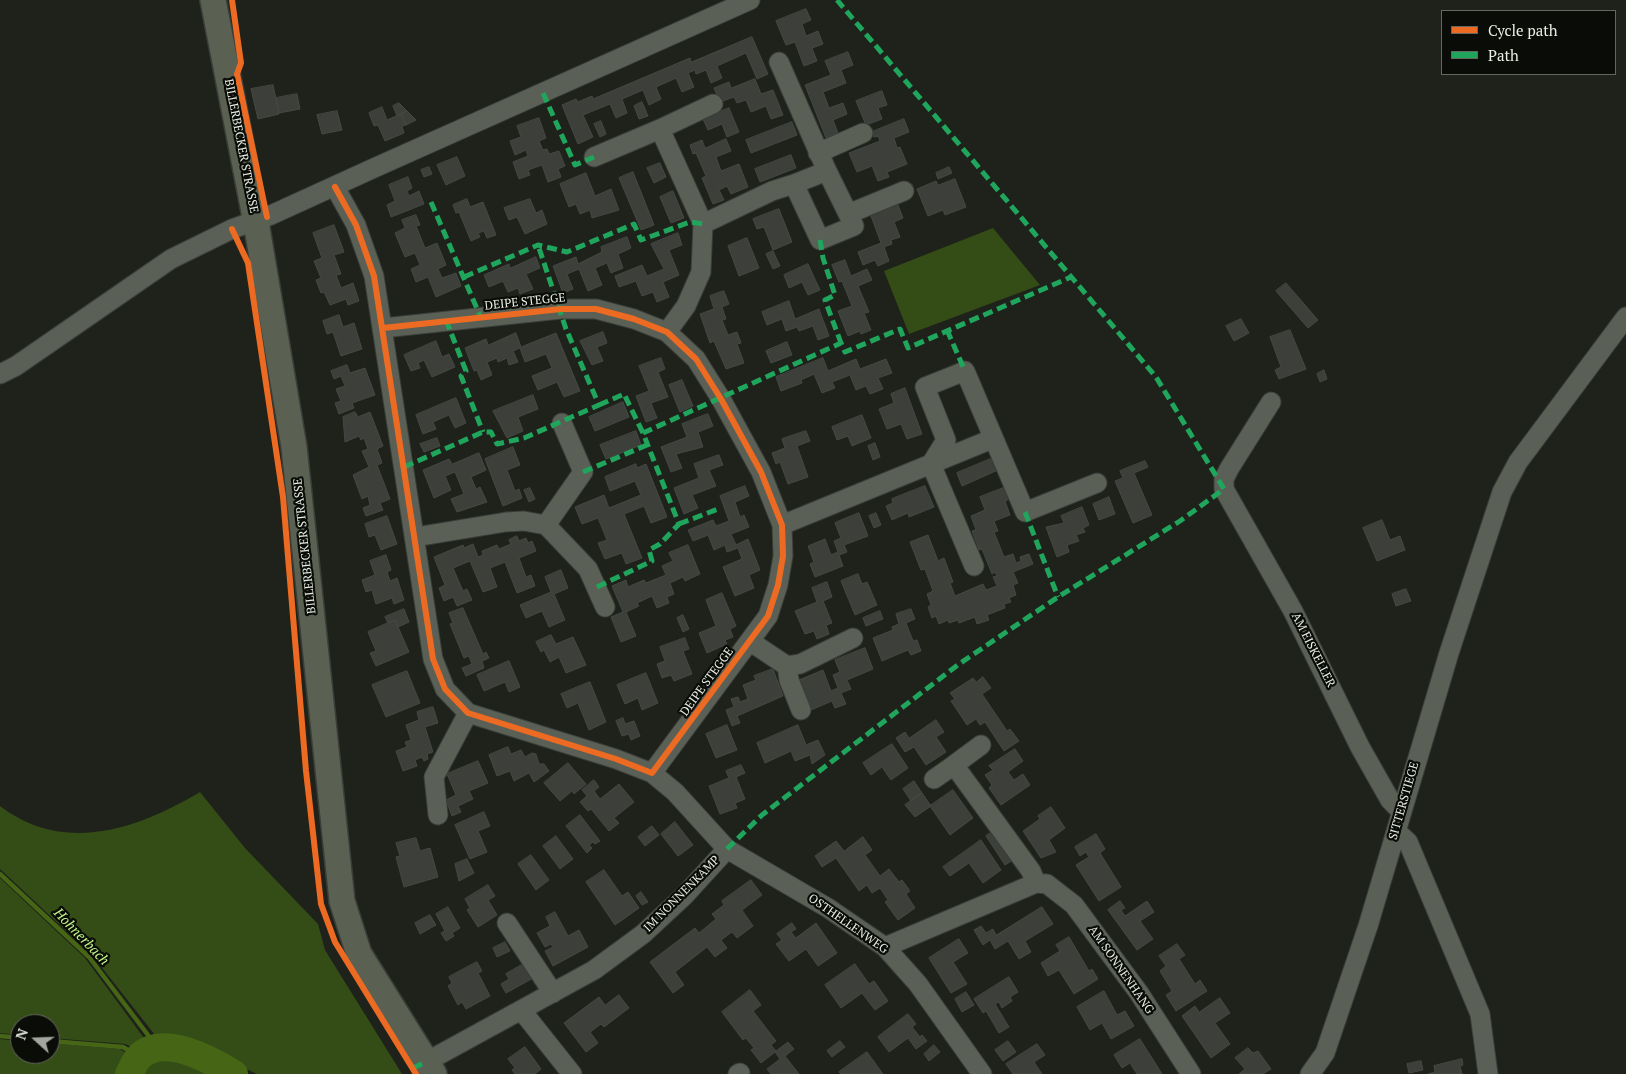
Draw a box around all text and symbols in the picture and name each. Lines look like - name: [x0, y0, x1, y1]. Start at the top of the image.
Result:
- legend: [1441, 10, 1616, 75]
- text: Cycle path: [1488, 20, 1558, 40]
- text: Path: [1488, 45, 1519, 65]
- street label: BILLERBECKER STRASSE: [221, 78, 261, 214]
- street label: DEIPE STEGGE: [484, 291, 566, 313]
- street label: BILLERBECKER STRASSE: [291, 477, 319, 615]
- street label: AM EISKELLER: [1288, 610, 1338, 690]
- street label: DEIPE STEGGE: [677, 645, 737, 719]
- street label: SITTERSTIEGE: [1386, 760, 1422, 842]
- street label: IM NONNENKAMP: [641, 853, 723, 935]
- street label: OSTHELLENWEG: [805, 891, 891, 957]
- water label: Hohnerbach: [50, 905, 112, 969]
- street label: AM SONNENHANG: [1085, 923, 1157, 1017]
- north arrow: [10, 1014, 60, 1064]
- text: N: [11, 1026, 32, 1042]

